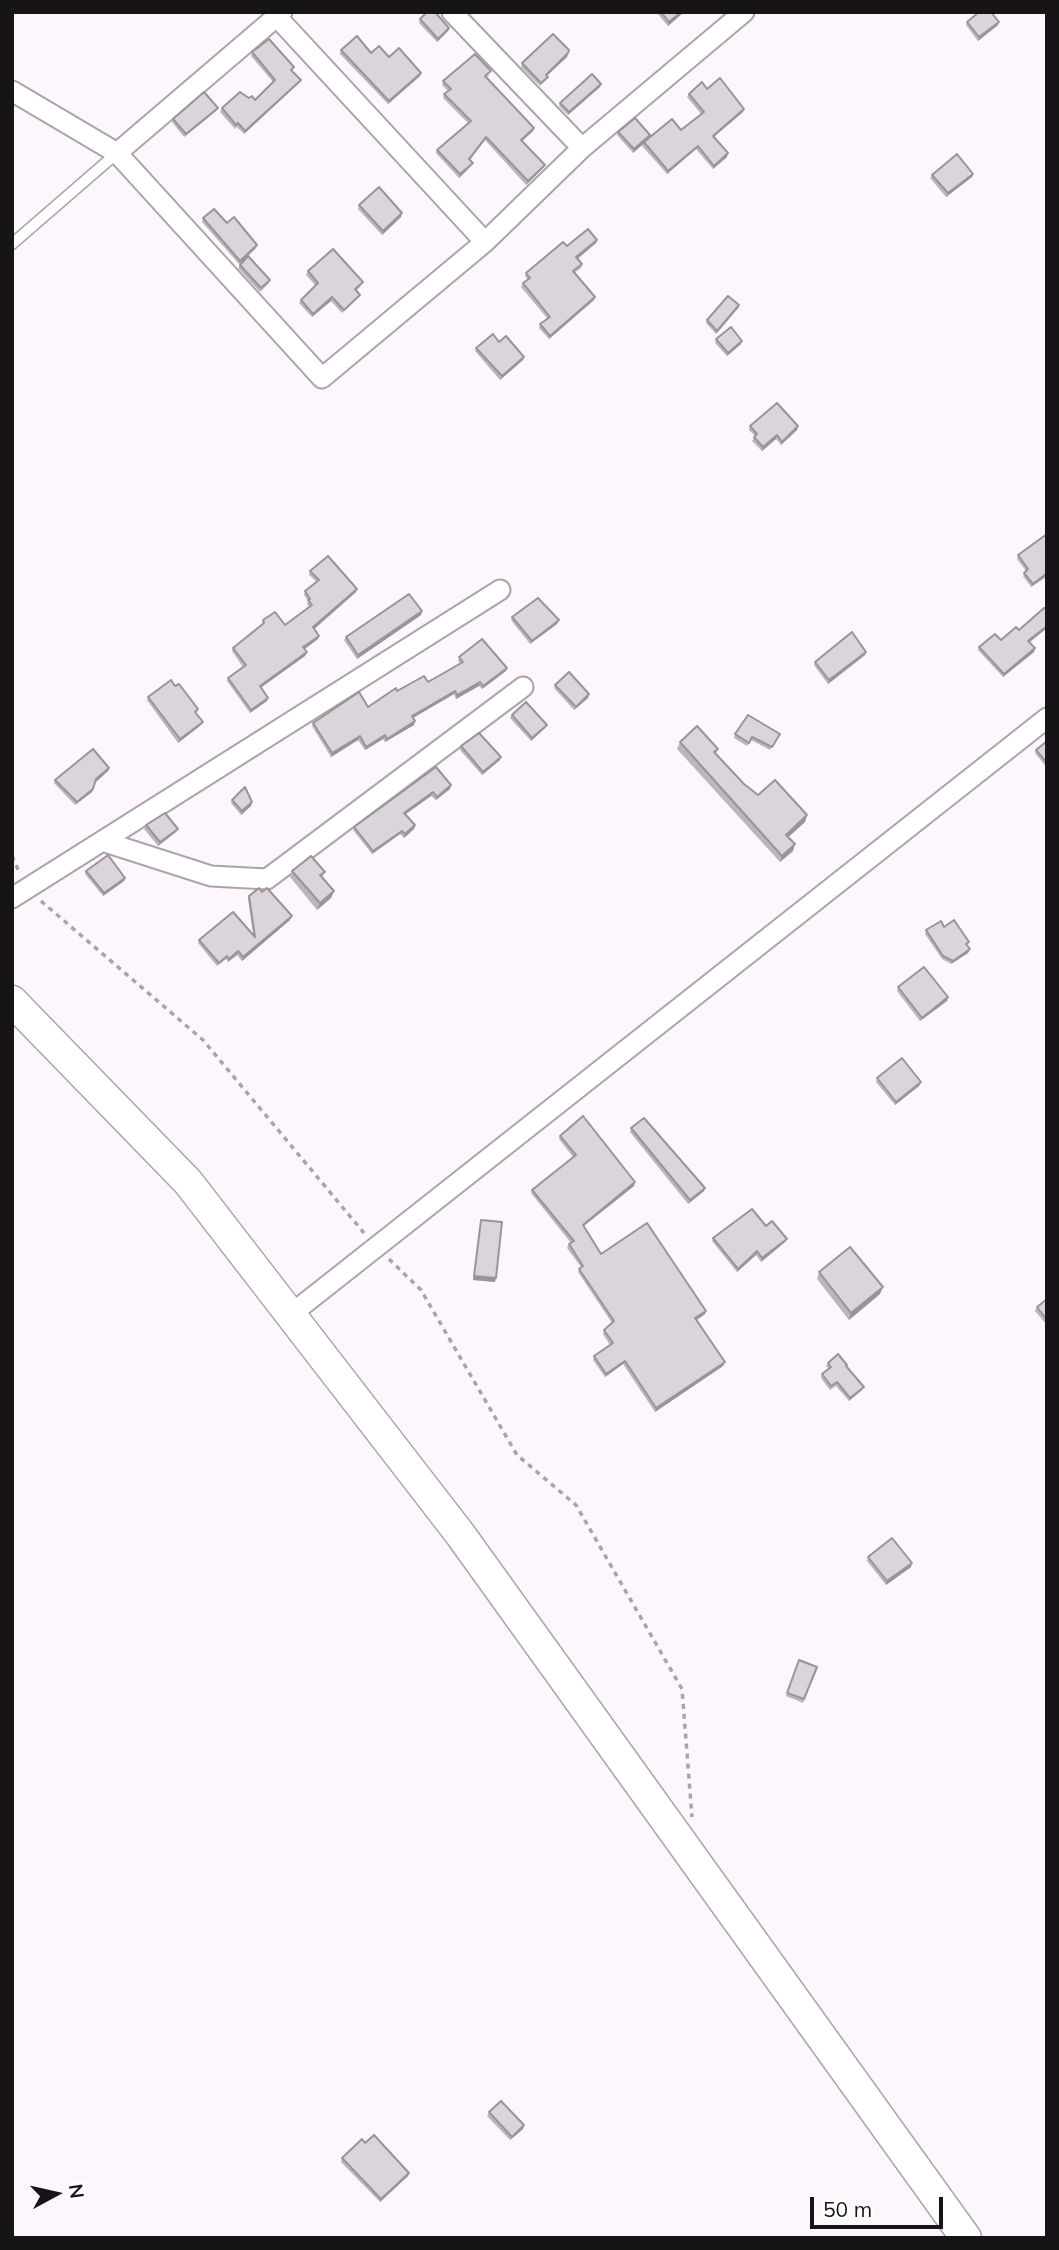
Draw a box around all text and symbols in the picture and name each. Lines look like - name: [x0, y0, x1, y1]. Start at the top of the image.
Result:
- north arrow: [21, 2159, 91, 2229]
- text: N: [64, 2182, 90, 2200]
- scale bar: [814, 2184, 947, 2228]
- text: 50 m: [823, 2196, 872, 2222]

